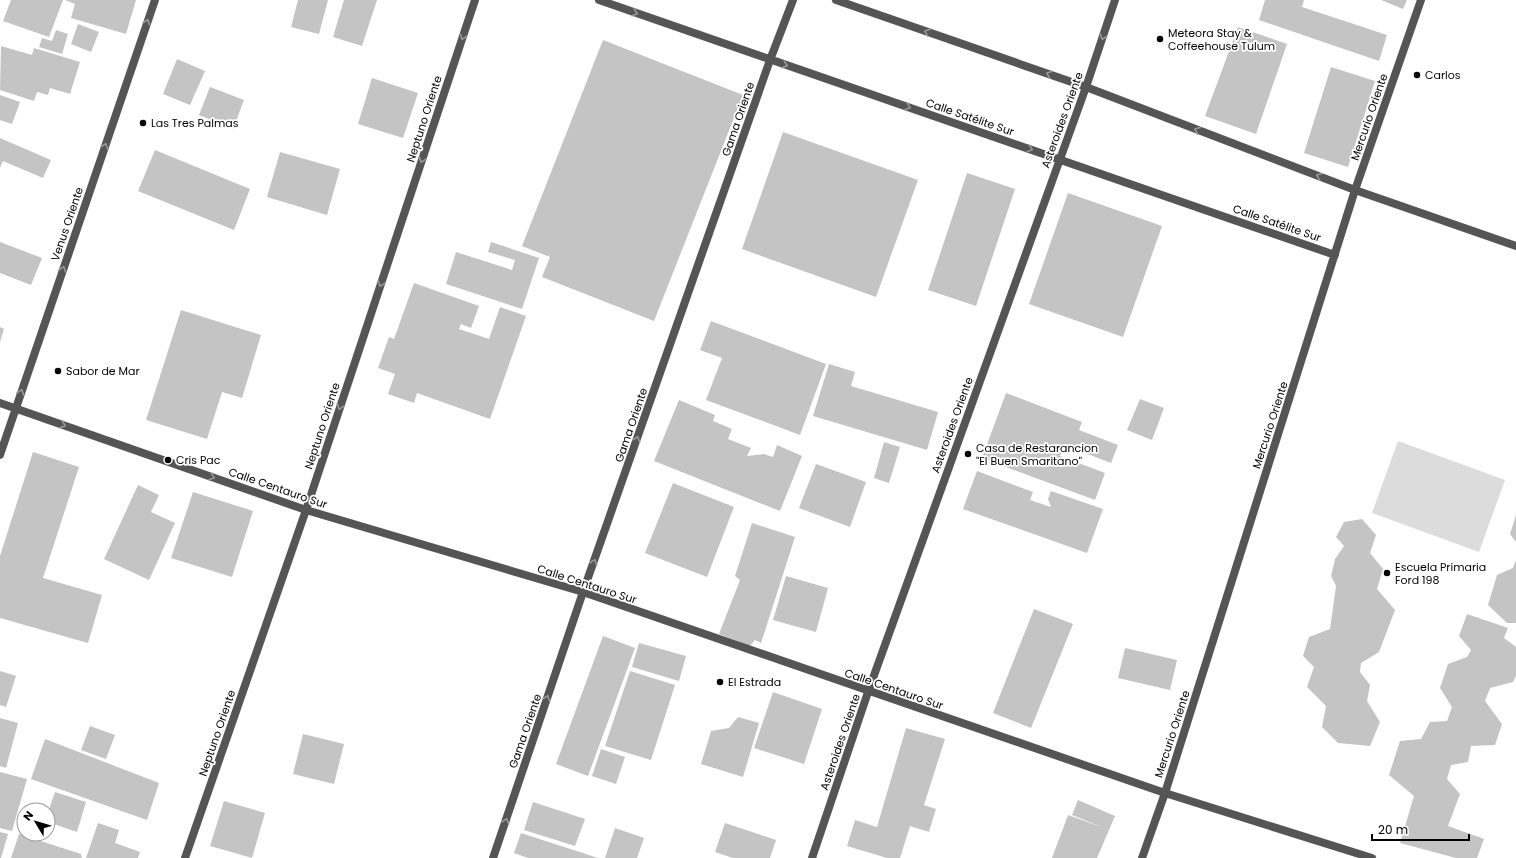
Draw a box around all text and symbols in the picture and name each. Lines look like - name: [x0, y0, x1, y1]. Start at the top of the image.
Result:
- one-way arrow: [632, 8, 639, 16]
- one-way arrow: [143, 19, 151, 26]
- place label: Meteora Stay & Coffeehouse Tulum: [1168, 25, 1275, 54]
- one-way arrow: [923, 28, 930, 36]
- one-way arrow: [459, 33, 468, 40]
- one-way arrow: [1099, 33, 1107, 40]
- marker: Meteora Stay & Coffeehouse Tulum: [1155, 34, 1165, 44]
- one-way arrow: [781, 60, 788, 68]
- place label: Carlos: [1425, 67, 1461, 83]
- street label: Asteroides Oriente: [1037, 70, 1087, 170]
- marker: Carlos: [1412, 70, 1422, 80]
- one-way arrow: [1046, 71, 1053, 79]
- street label: Mercurio Oriente: [1347, 71, 1391, 163]
- street label: Neptuno Oriente: [402, 73, 446, 164]
- street label: Gama Oriente: [718, 79, 758, 158]
- street label: Calle Satélite Sur: [924, 94, 1016, 140]
- one-way arrow: [904, 102, 911, 111]
- place label: Las Tres Palmas: [151, 115, 239, 131]
- marker: Las Tres Palmas: [138, 118, 148, 128]
- one-way arrow: [1194, 126, 1201, 134]
- one-way arrow: [101, 142, 109, 149]
- one-way arrow: [1027, 145, 1034, 153]
- one-way arrow: [418, 157, 427, 164]
- one-way arrow: [1315, 173, 1322, 181]
- street label: Venus Oriente: [47, 185, 87, 263]
- street label: Calle Satélite Sur: [1231, 200, 1323, 246]
- one-way arrow: [59, 265, 67, 272]
- one-way arrow: [377, 280, 386, 287]
- place label: Sabor de Mar: [66, 363, 140, 379]
- marker: Sabor de Mar: [53, 366, 63, 376]
- street label: Asteroides Oriente: [927, 375, 977, 475]
- street label: Mercurio Oriente: [1248, 379, 1292, 471]
- street label: Neptuno Oriente: [300, 380, 344, 471]
- street label: Gama Oriente: [611, 385, 651, 464]
- one-way arrow: [17, 388, 25, 395]
- one-way arrow: [336, 403, 345, 410]
- one-way arrow: [60, 421, 67, 429]
- one-way arrow: [633, 436, 641, 443]
- place label: Casa de Restarancion "El Buen Smaritano": [976, 440, 1098, 469]
- marker: Casa de Restarancion "El Buen Smaritano": [963, 449, 973, 459]
- place label: Cris Pac: [176, 452, 221, 468]
- marker: Cris Pac: [163, 455, 173, 465]
- street label: Calle Centauro Sur: [226, 464, 330, 512]
- one-way arrow: [209, 473, 216, 481]
- one-way arrow: [589, 558, 598, 565]
- place label: Escuela Primaria Ford 198: [1395, 559, 1486, 588]
- street label: Calle Centauro Sur: [535, 560, 639, 608]
- marker: Escuela Primaria Ford 198: [1382, 568, 1392, 578]
- street label: Calle Centauro Sur: [842, 665, 946, 713]
- place label: El Estrada: [728, 674, 781, 690]
- marker: El Estrada: [715, 677, 725, 687]
- street label: Neptuno Oriente: [195, 688, 239, 778]
- street label: Mercurio Oriente: [1150, 688, 1194, 780]
- street label: Gama Oriente: [505, 691, 545, 770]
- street label: Asteroides Oriente: [816, 692, 864, 792]
- one-way arrow: [543, 695, 551, 702]
- north arrow: [16, 802, 56, 842]
- text: N: [19, 808, 37, 824]
- scale bar: [1372, 816, 1469, 842]
- one-way arrow: [501, 818, 509, 825]
- text: 20 m: [1378, 821, 1408, 838]

